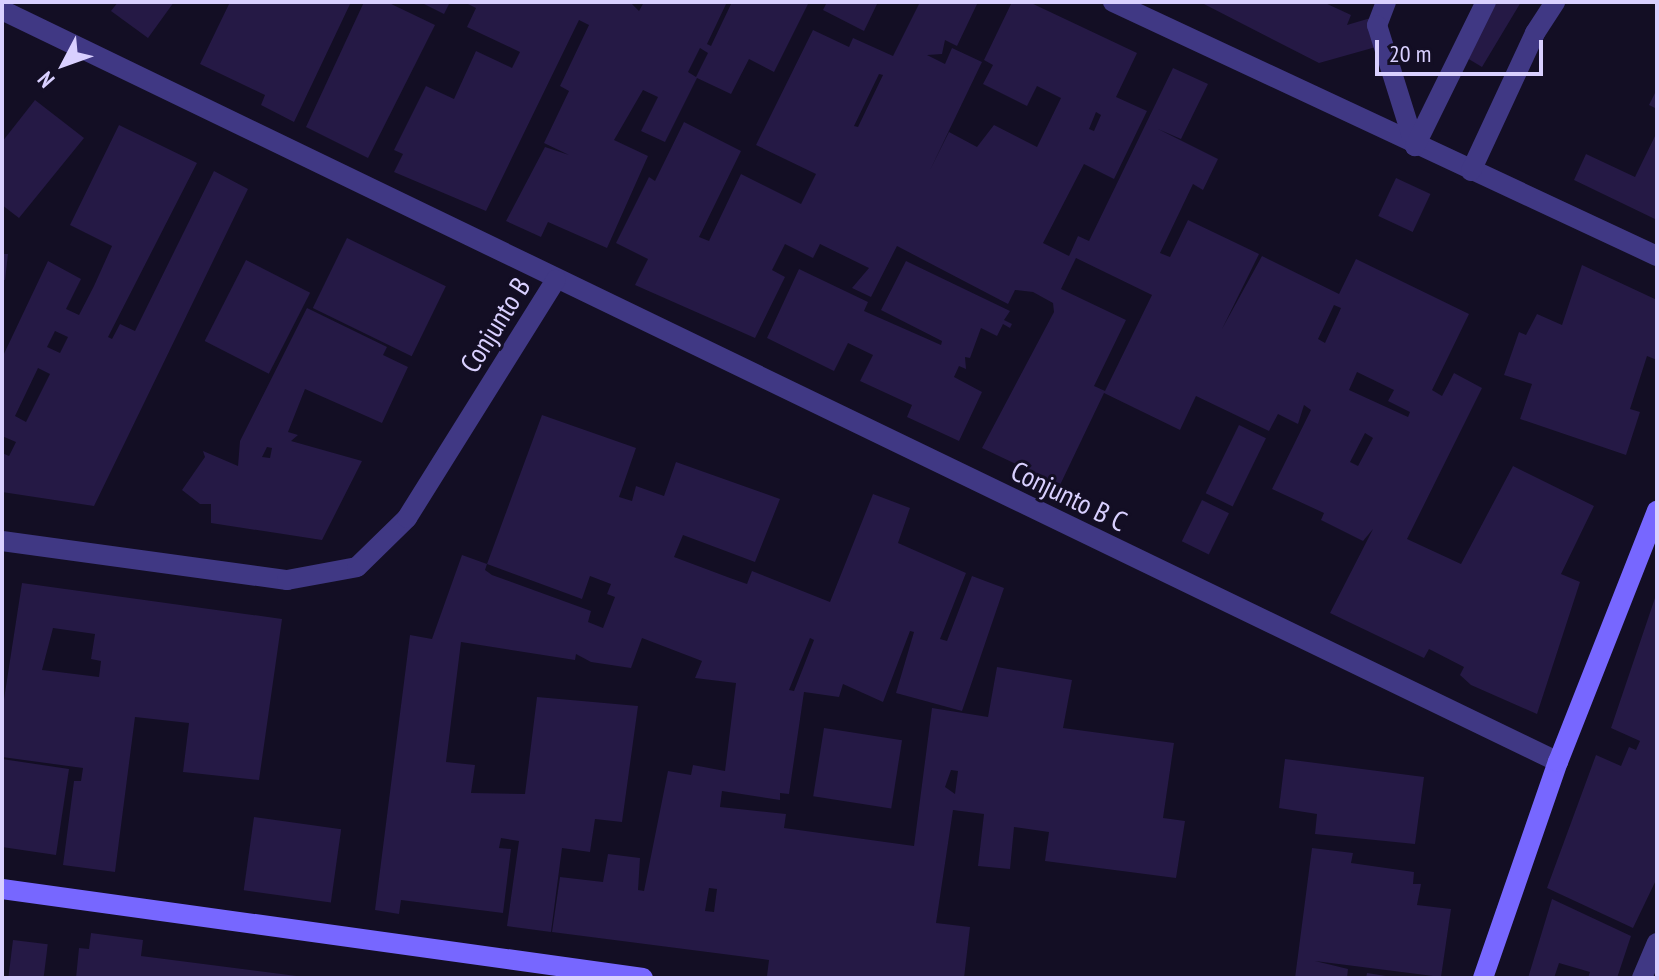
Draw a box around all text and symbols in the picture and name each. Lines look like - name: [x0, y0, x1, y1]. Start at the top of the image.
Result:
- north arrow: [24, 24, 104, 104]
- scale bar: [1379, 24, 1547, 74]
- text: 20 m: [1389, 38, 1431, 69]
- text: N: [31, 66, 60, 93]
- street label: Conjunto B: [453, 271, 537, 379]
- street label: Conjunto B C: [1006, 454, 1132, 538]

